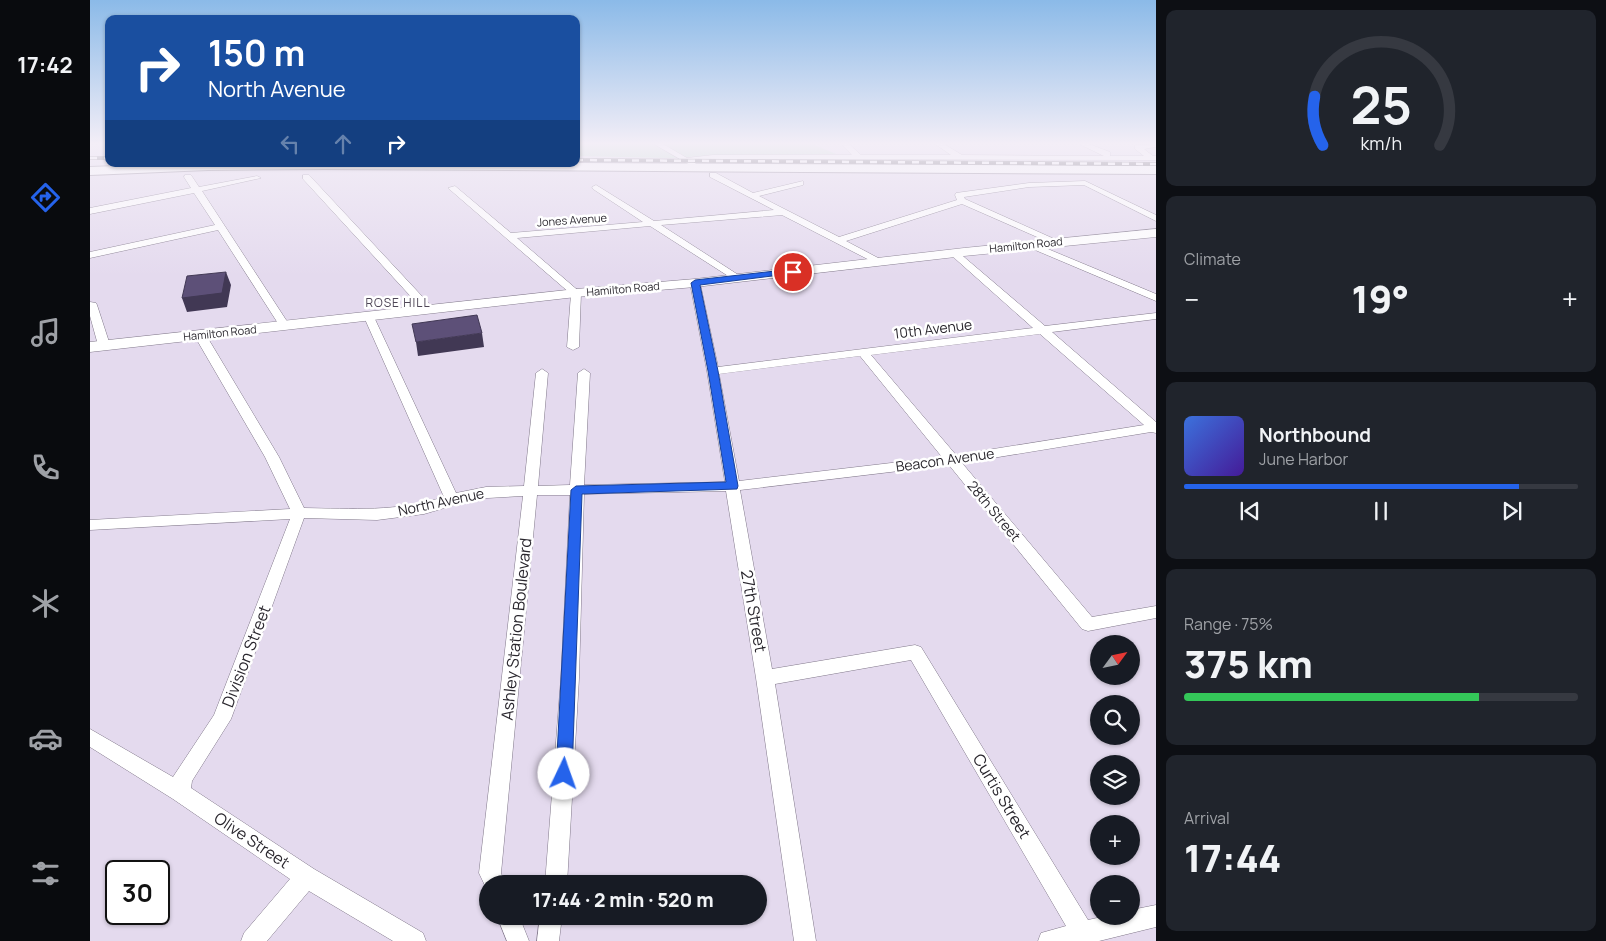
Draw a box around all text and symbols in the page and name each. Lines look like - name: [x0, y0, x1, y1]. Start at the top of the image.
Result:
- text: 150 m: [208, 29, 305, 77]
- icon: right: [125, 35, 190, 100]
- text: 17:42: [17, 50, 73, 80]
- text: 25: [1350, 69, 1412, 140]
- text: North Avenue: [208, 74, 346, 104]
- icon: left: [276, 130, 304, 158]
- icon: ahead: [329, 130, 357, 158]
- icon: right: [382, 130, 410, 158]
- text: km/h: [1360, 131, 1402, 155]
- icon: directions: [28, 180, 63, 215]
- street label: Jones Avenue: [536, 210, 608, 229]
- street label: Hamilton Road: [989, 233, 1063, 256]
- text: Climate: [1184, 248, 1241, 270]
- pin: [772, 251, 814, 293]
- icon: arrive: [779, 258, 807, 286]
- text: 19°: [1351, 272, 1409, 324]
- street label: Hamilton Road: [586, 278, 660, 299]
- text: −: [1184, 280, 1199, 318]
- text: +: [1562, 280, 1578, 318]
- district label: ROSE HILL: [365, 294, 431, 311]
- street label: 10th Avenue: [893, 314, 973, 343]
- icon: music: [28, 315, 63, 350]
- street label: Hamilton Road: [183, 321, 257, 344]
- text: Northbound: [1259, 422, 1371, 448]
- street label: Beacon Avenue: [894, 443, 995, 476]
- text: June Harbor: [1259, 448, 1348, 470]
- icon: phone: [28, 450, 63, 485]
- street label: 28th Street: [963, 476, 1026, 545]
- street label: North Avenue: [396, 483, 486, 520]
- icon: previous: [1236, 497, 1264, 525]
- icon: pause: [1367, 497, 1395, 525]
- icon: next: [1498, 497, 1526, 525]
- street label: Ashley Station Boulevard: [495, 537, 537, 721]
- street label: 27th Street: [736, 568, 772, 654]
- icon: climate: [28, 586, 63, 621]
- street label: Division Street: [216, 602, 276, 710]
- text: Range · 75%: [1184, 613, 1273, 635]
- north arrow: [1090, 635, 1140, 685]
- map controls: [1090, 635, 1140, 925]
- text: 375 km: [1184, 637, 1313, 689]
- button: search: [1090, 695, 1140, 745]
- icon: car: [28, 721, 63, 756]
- position arrow: [537, 747, 589, 799]
- street label: Curtis Street: [968, 749, 1036, 843]
- button: layers: [1090, 755, 1140, 805]
- street label: Olive Street: [210, 807, 294, 873]
- text: Arrival: [1184, 807, 1230, 829]
- button: +: [1090, 815, 1140, 865]
- text: 17:44: [1184, 831, 1281, 883]
- icon: filters: [28, 856, 63, 891]
- speed limit sign: 30: [105, 860, 170, 925]
- button: −: [1090, 875, 1140, 925]
- text: 17:44 · 2 min · 520 m: [532, 887, 714, 913]

